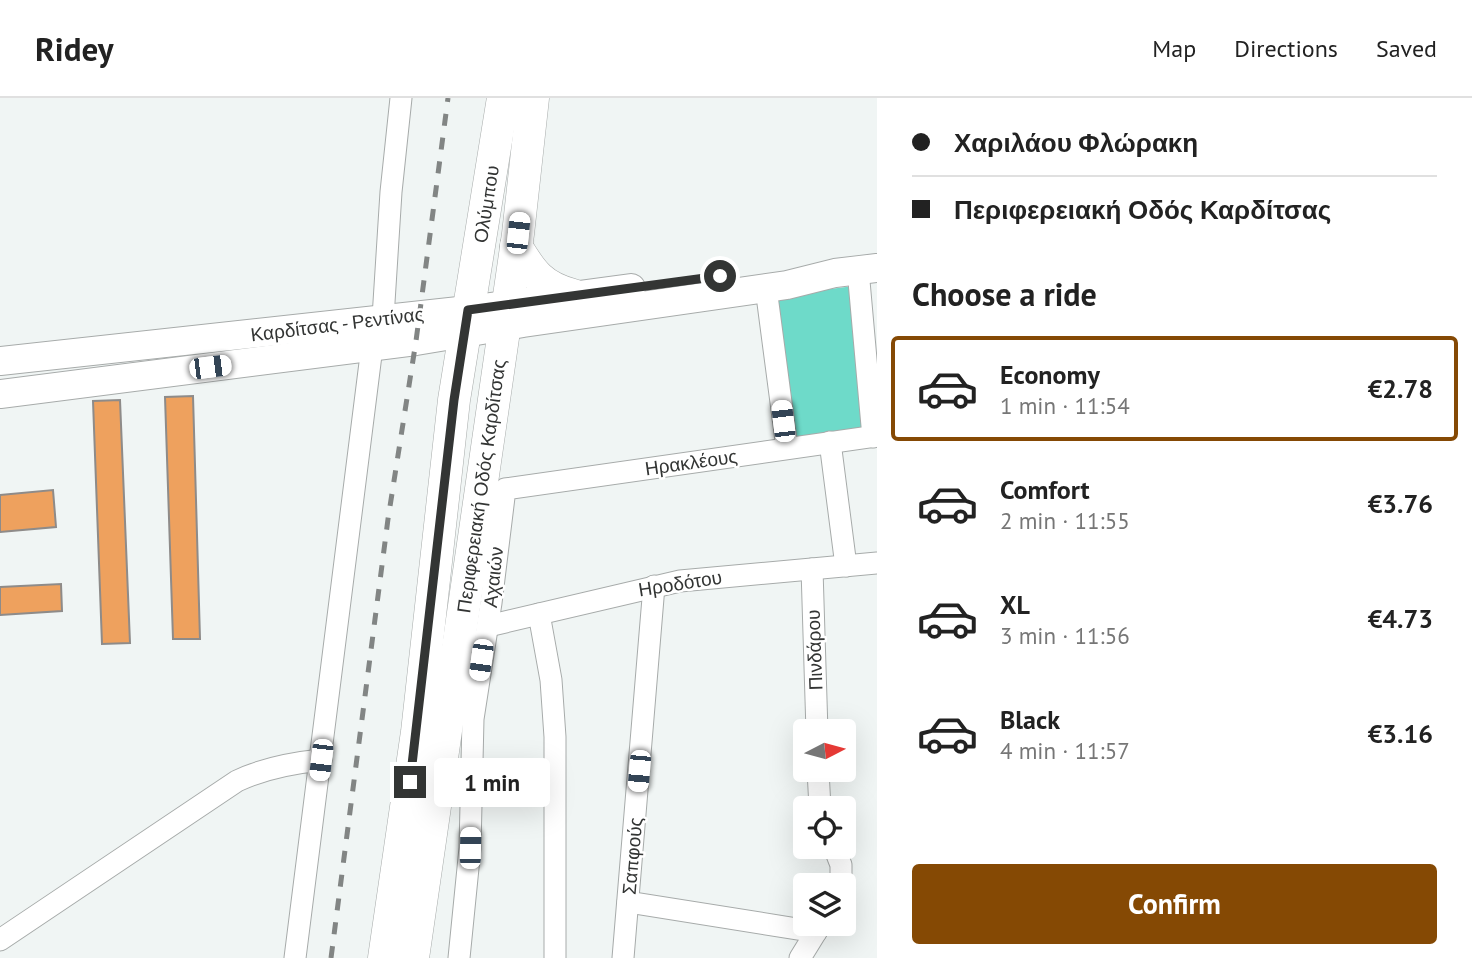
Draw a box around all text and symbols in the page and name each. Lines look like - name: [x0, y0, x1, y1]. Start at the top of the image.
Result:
- text: Ridey: [35, 27, 114, 70]
- text: Map: [1152, 33, 1196, 64]
- text: Directions: [1234, 33, 1338, 64]
- text: Saved: [1376, 33, 1437, 64]
- text: Χαριλάου Φλώρακη: [954, 126, 1198, 159]
- street label: Ολύμπου: [468, 163, 504, 245]
- text: Περιφερειακή Οδός Καρδίτσας: [954, 193, 1331, 226]
- car: [506, 211, 531, 255]
- route start: [704, 260, 736, 292]
- text: Choose a ride: [912, 273, 1097, 315]
- street label: Καρδίτσας - Ρεντίνας: [249, 301, 425, 347]
- car: [188, 354, 233, 380]
- icon: car: [916, 357, 979, 420]
- street label: Περιφερειακή Οδός Καρδίτσας: [451, 358, 511, 614]
- text: Economy: [1000, 358, 1100, 391]
- text: €2.78: [1368, 372, 1433, 405]
- text: 1 min · 11:54: [1000, 391, 1130, 420]
- car: [771, 399, 796, 443]
- street label: Ηρακλέους: [643, 444, 739, 480]
- icon: car: [916, 472, 979, 535]
- text: Comfort: [1000, 473, 1090, 506]
- text: €3.76: [1368, 487, 1433, 520]
- text: 2 min · 11:55: [1000, 506, 1130, 535]
- street label: Αχαιών: [478, 545, 508, 609]
- street label: Ηροδότου: [637, 565, 723, 601]
- icon: car: [916, 587, 979, 650]
- text: XL: [1000, 588, 1030, 621]
- text: €4.73: [1368, 602, 1433, 635]
- street label: Πινδάρου: [801, 609, 827, 691]
- text: 3 min · 11:56: [1000, 621, 1130, 650]
- car: [468, 638, 495, 682]
- icon: car: [916, 702, 979, 765]
- text: Black: [1000, 703, 1060, 736]
- text: €3.16: [1368, 717, 1433, 750]
- north arrow: [793, 719, 856, 782]
- map controls: [793, 719, 856, 936]
- text: 4 min · 11:57: [1000, 736, 1130, 765]
- car: [309, 738, 334, 782]
- car: [627, 749, 652, 793]
- callout: 1 min: [434, 758, 550, 806]
- route end: [394, 766, 426, 798]
- text: 1 min: [464, 768, 520, 797]
- button: locate: [793, 796, 856, 859]
- street label: Σαπφούς: [617, 816, 647, 896]
- car: [460, 827, 481, 869]
- button: Confirm: [912, 864, 1437, 944]
- button: layers: [793, 873, 856, 936]

